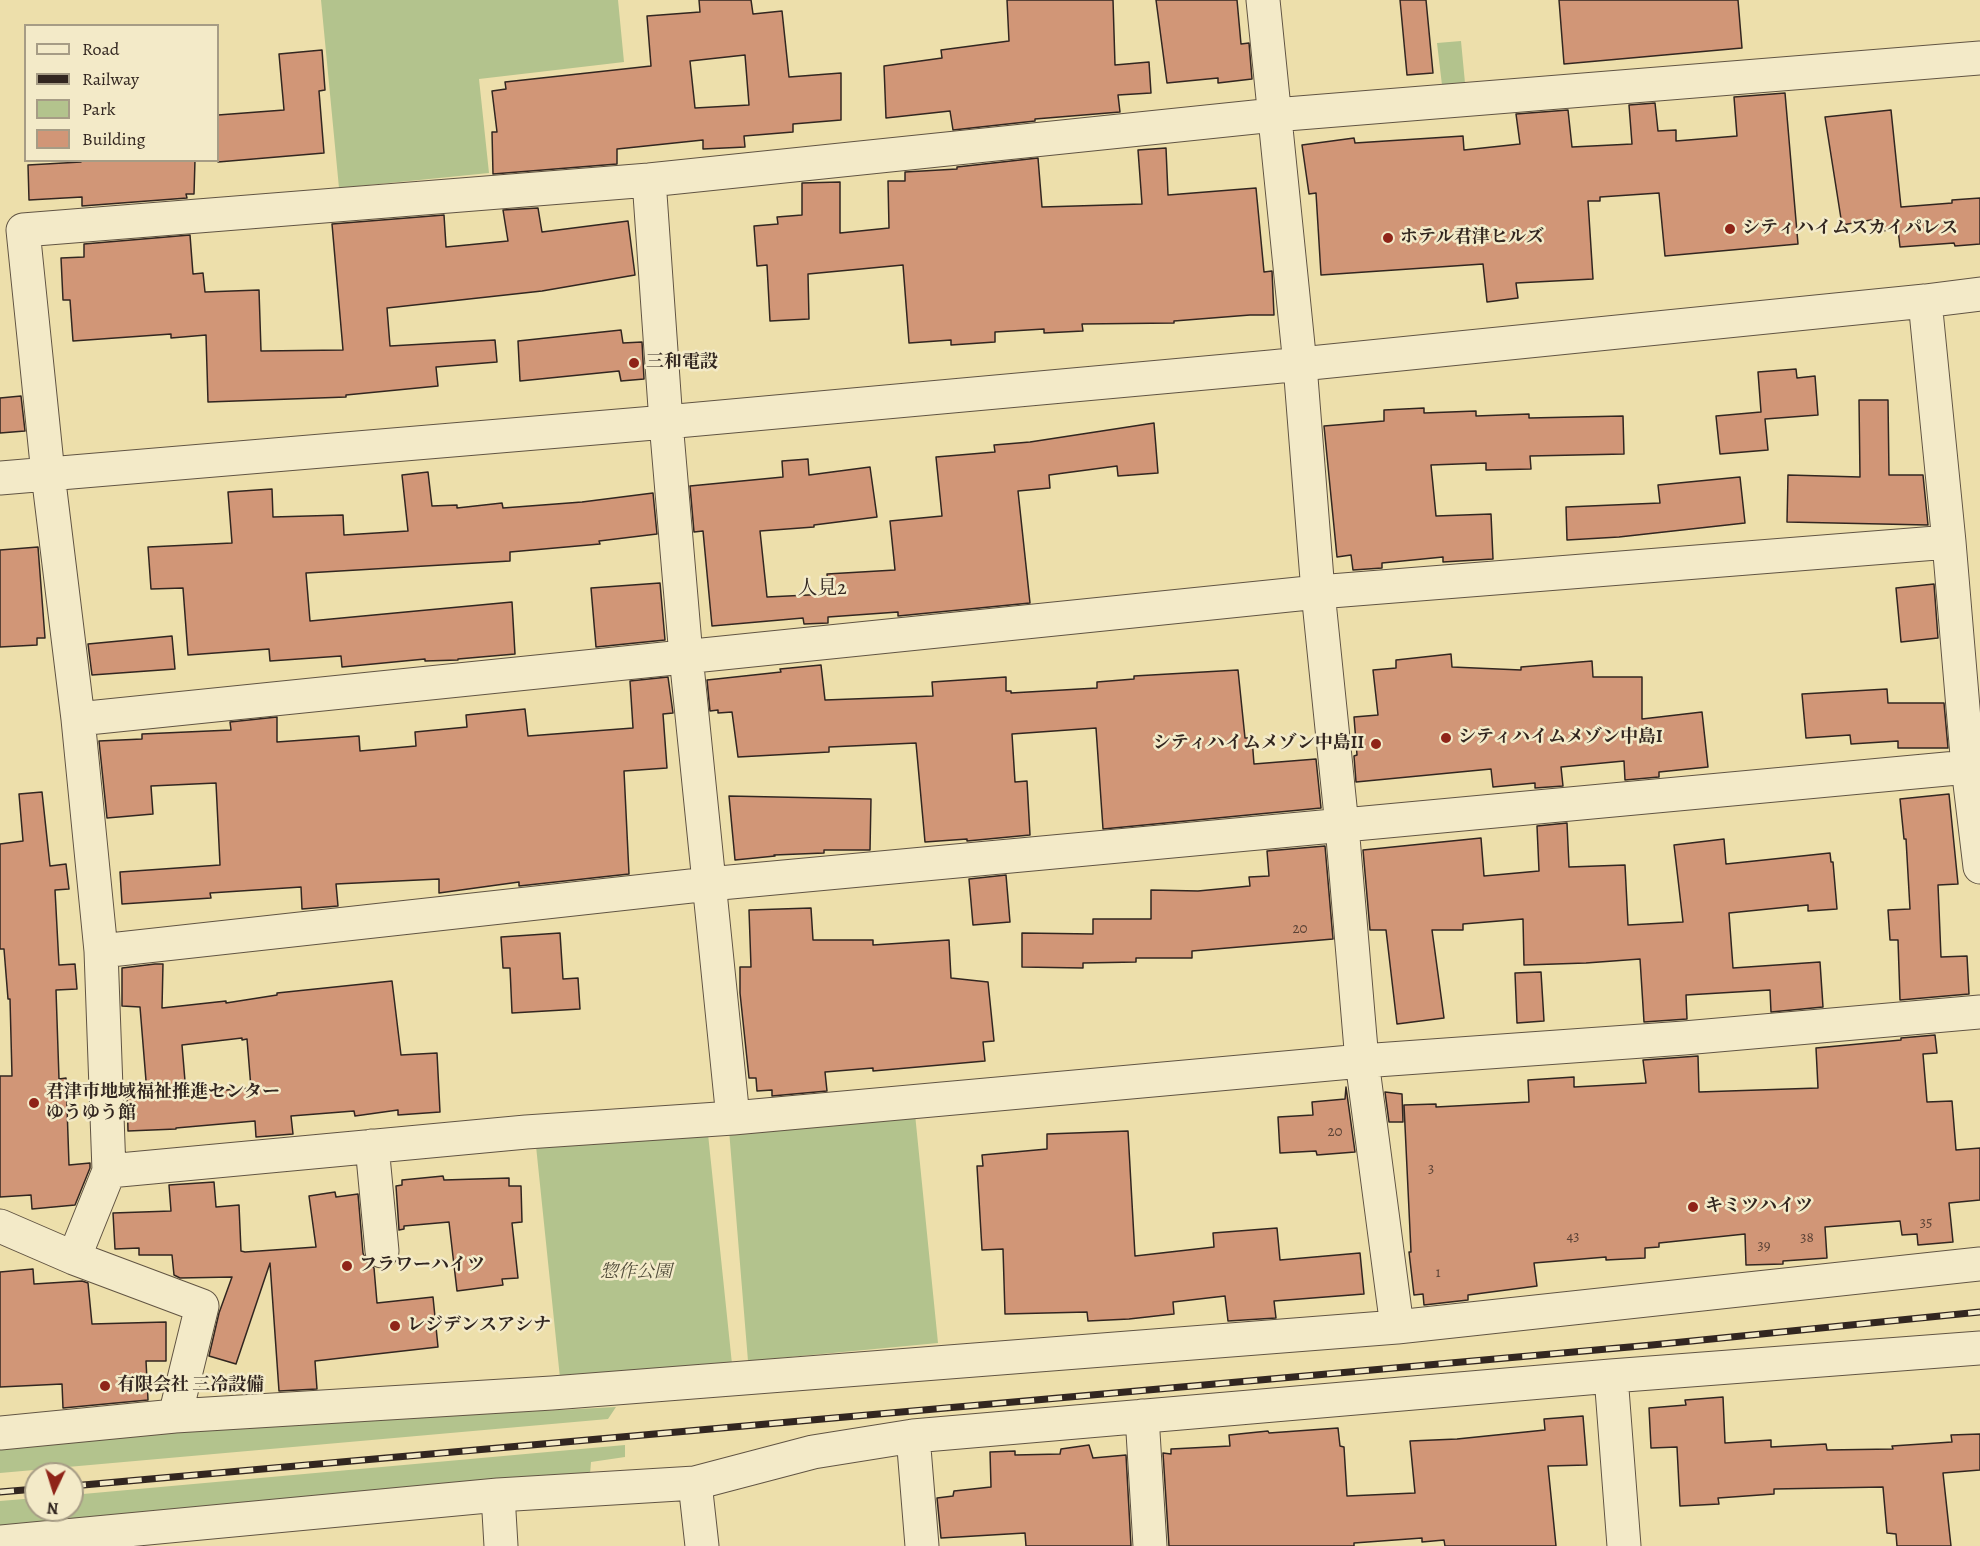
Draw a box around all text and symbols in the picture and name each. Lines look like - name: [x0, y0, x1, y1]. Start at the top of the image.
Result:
- legend: [24, 24, 219, 162]
- text: Road: [82, 37, 119, 61]
- text: Railway: [82, 67, 139, 91]
- text: Park: [82, 97, 116, 121]
- text: Building: [82, 127, 146, 151]
- place label: シティハイムスカイパレス: [1742, 218, 1958, 240]
- marker: シティハイムスカイパレス: [1723, 222, 1737, 236]
- place label: ホテル君津ヒルズ: [1400, 227, 1544, 249]
- marker: ホテル君津ヒルズ: [1381, 231, 1395, 245]
- place label: 三和電設: [646, 352, 718, 374]
- marker: 三和電設: [627, 356, 641, 370]
- district label: 人見2: [797, 577, 847, 601]
- place label: シティハイムメゾン中島I: [1458, 727, 1663, 749]
- marker: シティハイムメゾン中島I: [1439, 731, 1453, 745]
- place label: シティハイムメゾン中島II: [1153, 733, 1364, 755]
- marker: シティハイムメゾン中島II: [1369, 737, 1383, 751]
- house number: 20: [1292, 920, 1308, 938]
- place label: 君津市地域福祉推進センター ゆうゆう館: [46, 1082, 280, 1124]
- marker: 君津市地域福祉推進センター ゆうゆう館: [27, 1096, 41, 1110]
- house number: 20: [1327, 1123, 1343, 1141]
- house number: 3: [1428, 1160, 1434, 1178]
- place label: キミツハイツ: [1705, 1196, 1813, 1218]
- marker: キミツハイツ: [1686, 1200, 1700, 1214]
- house number: 35: [1920, 1214, 1932, 1232]
- house number: 43: [1566, 1228, 1580, 1246]
- house number: 38: [1800, 1229, 1814, 1247]
- house number: 39: [1757, 1237, 1771, 1255]
- place label: フラワーハイツ: [359, 1255, 485, 1277]
- marker: フラワーハイツ: [340, 1259, 354, 1273]
- park label: 惣作公園: [600, 1262, 672, 1284]
- house number: 1: [1435, 1264, 1441, 1282]
- place label: レジデンスアシナ: [407, 1315, 551, 1337]
- marker: レジデンスアシナ: [388, 1319, 402, 1333]
- place label: 有限会社 三冷設備: [117, 1375, 264, 1397]
- marker: 有限会社 三冷設備: [98, 1379, 112, 1393]
- north arrow: [24, 1462, 84, 1522]
- text: N: [46, 1497, 59, 1519]

